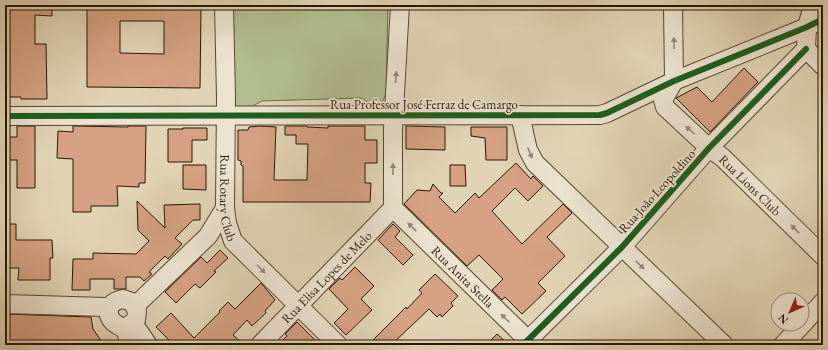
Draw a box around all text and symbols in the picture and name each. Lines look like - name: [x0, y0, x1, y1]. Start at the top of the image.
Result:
- one-way arrow: [671, 36, 677, 49]
- one-way arrow: [393, 71, 400, 83]
- street label: Rua Professor José Ferraz de Camargo: [330, 96, 518, 113]
- one-way arrow: [685, 126, 695, 135]
- street label: Rua João Leopoldino: [615, 146, 699, 236]
- one-way arrow: [527, 147, 533, 158]
- street label: Rua Lions Club: [716, 151, 785, 219]
- street label: Rua Rotary Club: [216, 154, 241, 244]
- one-way arrow: [390, 162, 396, 175]
- one-way arrow: [407, 222, 417, 232]
- one-way arrow: [790, 224, 800, 233]
- street label: Rua Elisa Lopes de Melo: [277, 227, 375, 327]
- street label: Rua Anita Stella: [428, 242, 499, 312]
- one-way arrow: [636, 260, 645, 269]
- one-way arrow: [256, 264, 266, 274]
- north arrow: [770, 292, 810, 332]
- text: N: [775, 311, 791, 327]
- one-way arrow: [500, 313, 510, 323]

